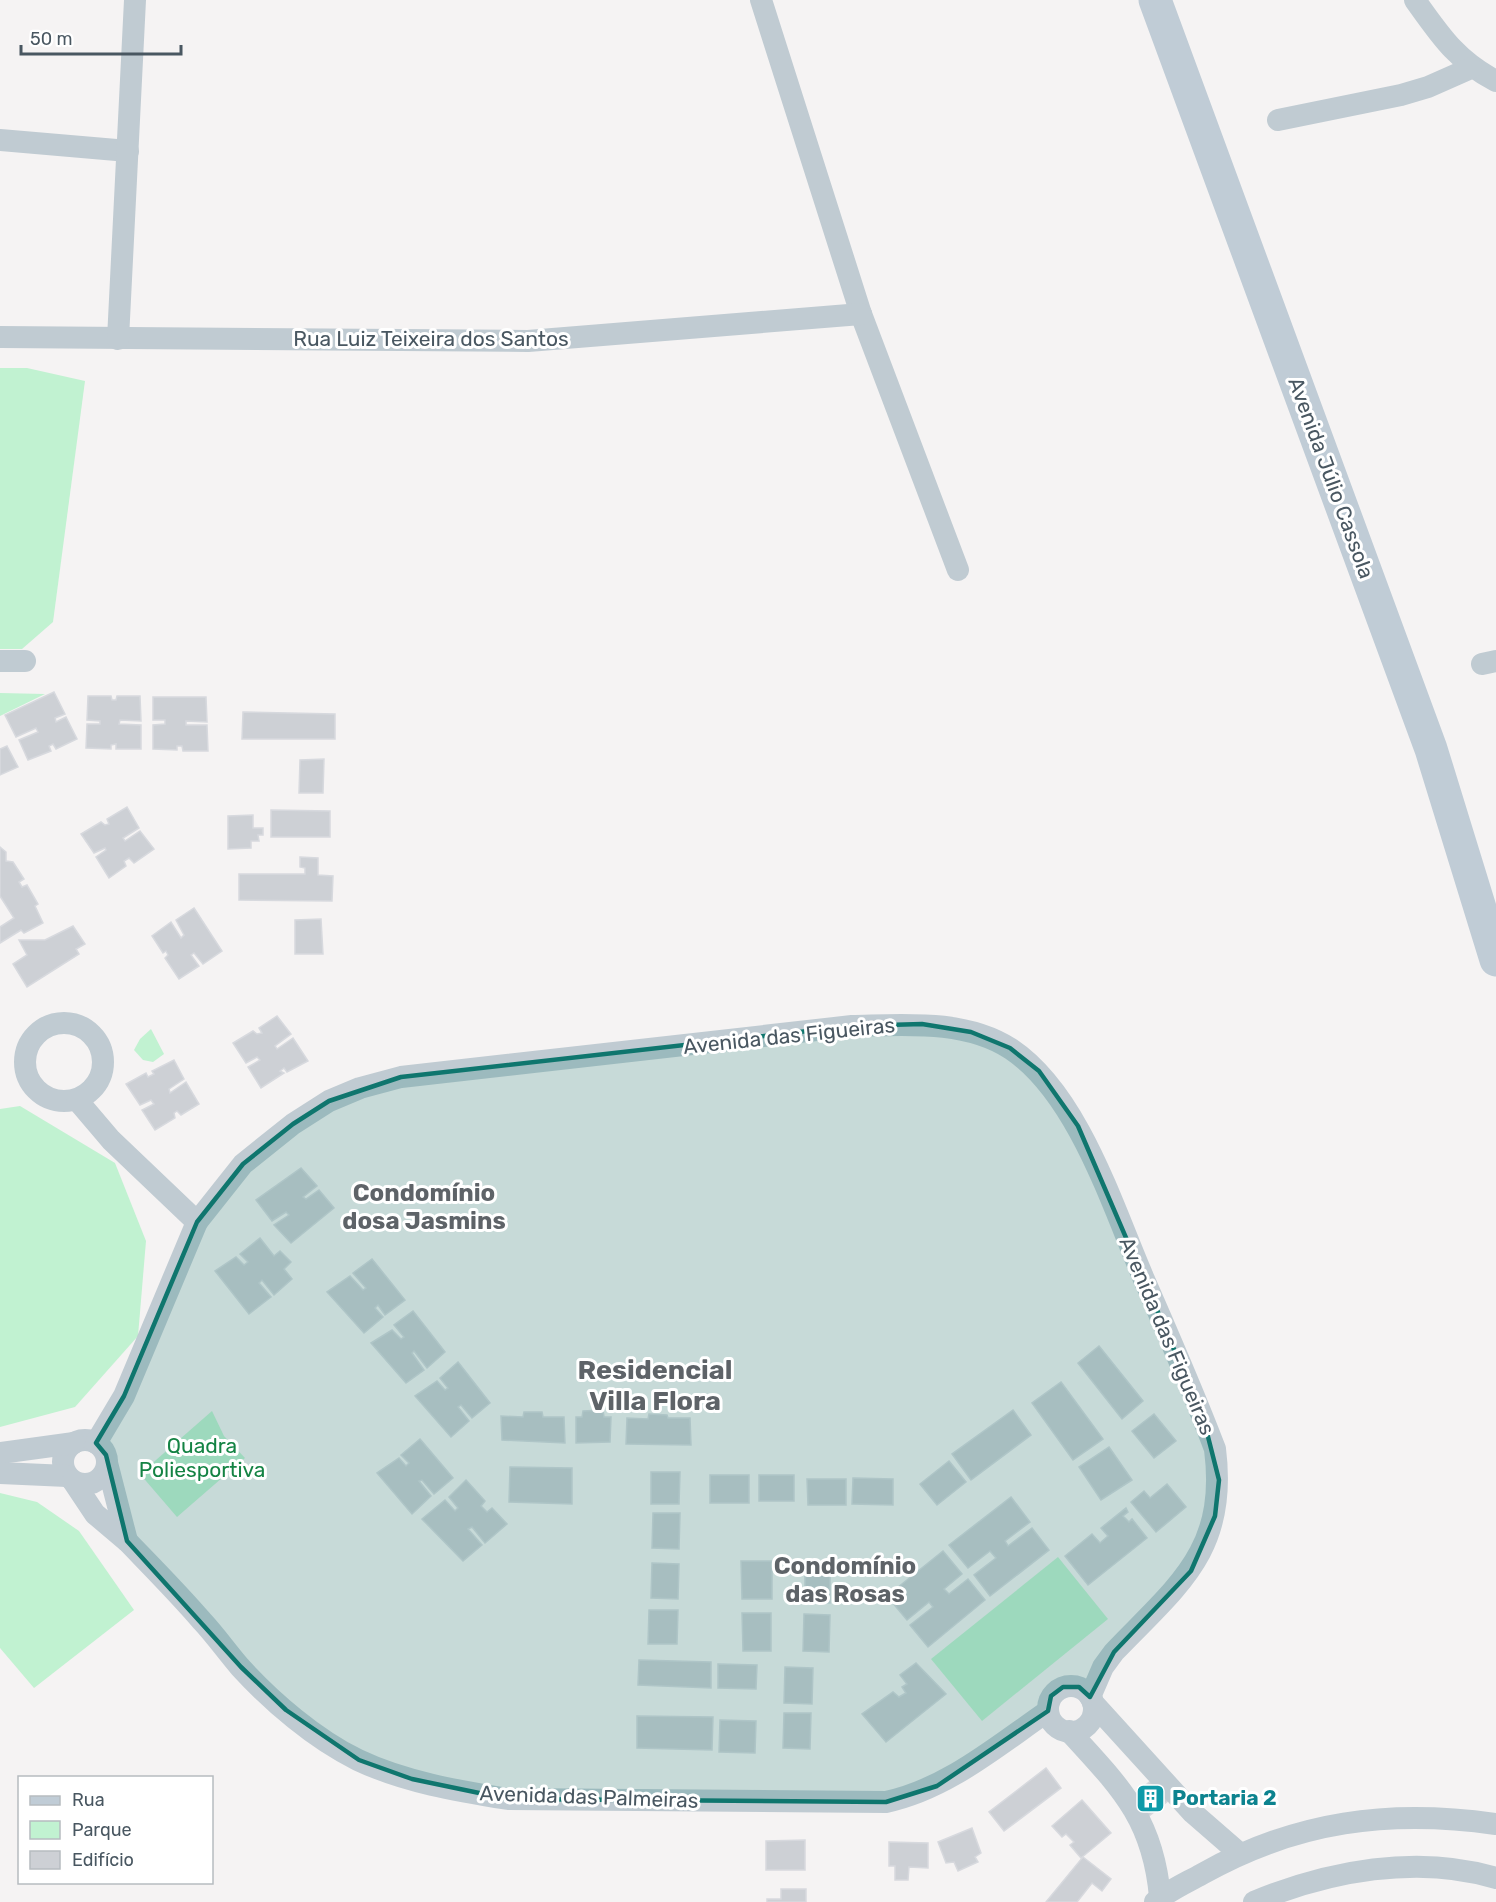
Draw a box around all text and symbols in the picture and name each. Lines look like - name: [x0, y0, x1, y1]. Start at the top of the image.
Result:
- scale bar: [21, 18, 182, 56]
- text: 50 m: [30, 28, 73, 50]
- street label: Rua Luiz Teixeira dos Santos: [293, 326, 569, 351]
- street label: Avenida Júlio Cassola: [1283, 374, 1380, 582]
- street label: Avenida das Figueiras: [682, 1012, 896, 1059]
- district label: Condomínio dosa Jasmins: [342, 1179, 506, 1235]
- street label: Avenida das Figueiras: [1114, 1233, 1221, 1439]
- district label: Residencial Villa Flora: [578, 1354, 732, 1417]
- park label: Quadra Poliesportiva: [139, 1433, 265, 1482]
- district label: Condomínio das Rosas: [774, 1552, 916, 1608]
- legend: [18, 1776, 213, 1884]
- street label: Avenida das Palmeiras: [479, 1780, 699, 1813]
- building icon: Portaria 2: [1135, 1782, 1167, 1814]
- place label: Portaria 2: [1172, 1785, 1277, 1810]
- text: Rua: [72, 1789, 105, 1811]
- text: Parque: [72, 1819, 132, 1841]
- text: Edifício: [72, 1849, 134, 1871]

